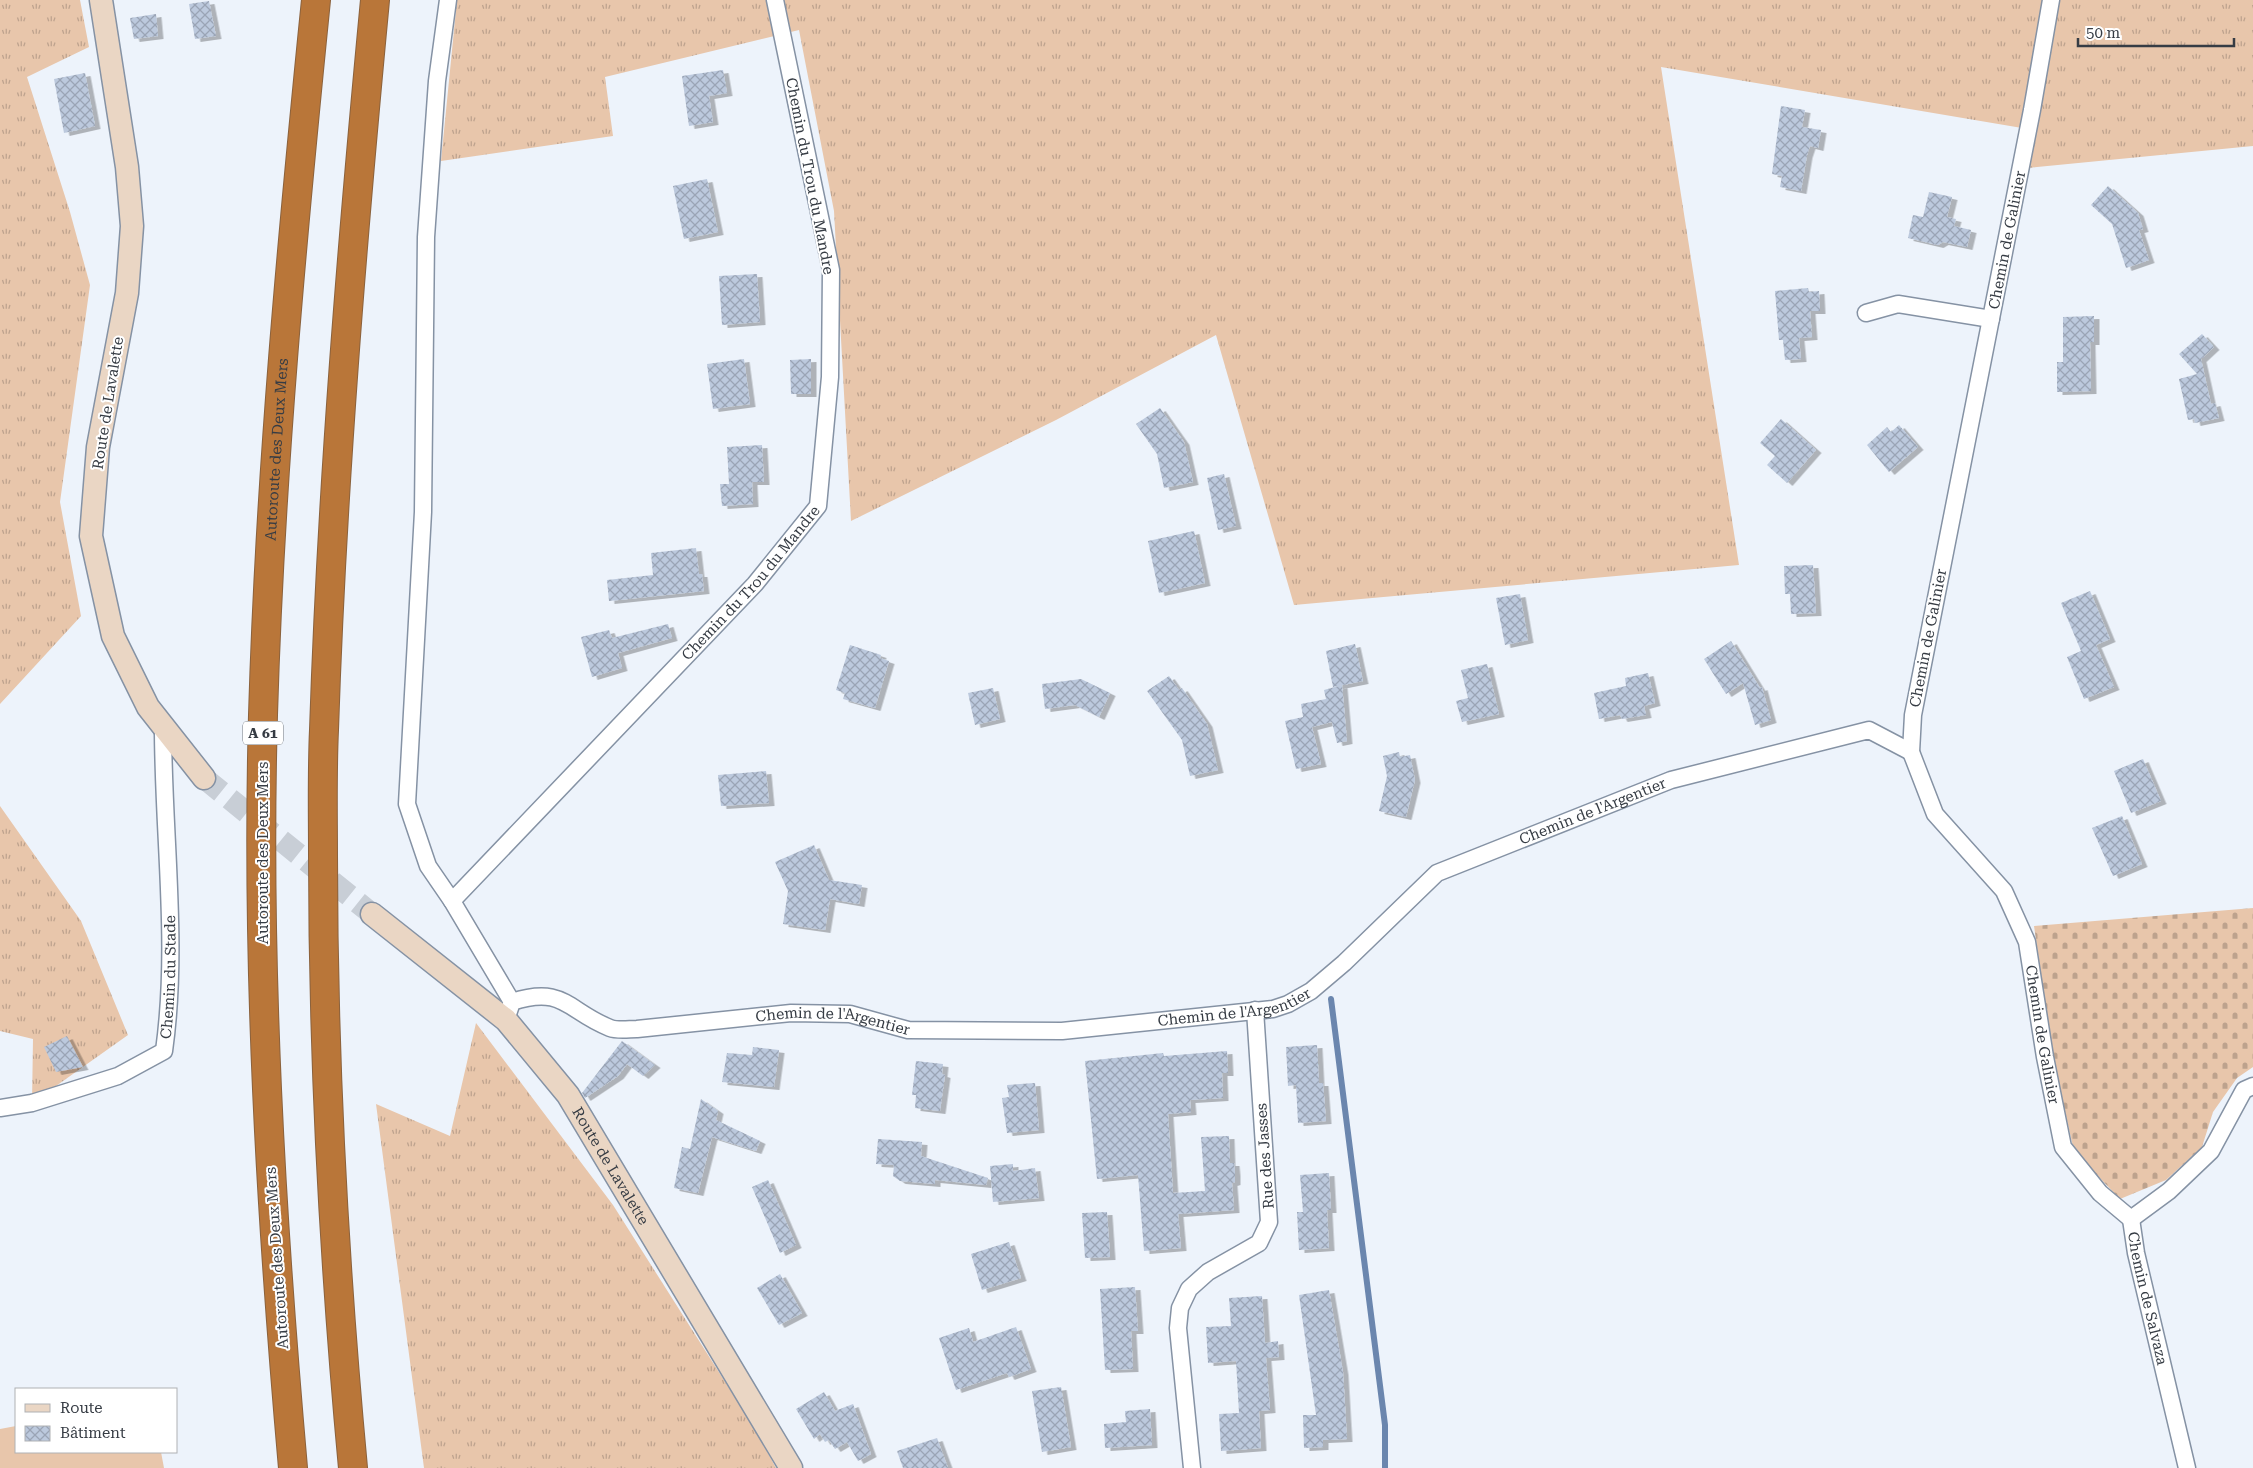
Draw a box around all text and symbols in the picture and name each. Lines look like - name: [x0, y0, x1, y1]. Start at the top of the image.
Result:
- scale bar: [2078, 15, 2234, 47]
- text: 50 m: [2086, 24, 2121, 42]
- street label: Chemin du Trou du Mandre: [782, 76, 838, 276]
- street label: Chemin de Galinier: [1985, 169, 2029, 311]
- street label: Route de Lavalette: [89, 335, 127, 471]
- street label: Autoroute des Deux Mers: [262, 357, 292, 541]
- street label: Chemin du Trou du Mandre: [678, 502, 824, 664]
- street label: Chemin de Galinier: [1906, 567, 1950, 709]
- road number: A 61: [243, 721, 283, 744]
- street label: Autoroute des Deux Mers: [254, 762, 272, 944]
- street label: Chemin de l'Argentier: [1517, 774, 1669, 848]
- street label: Chemin du Stade: [157, 915, 179, 1040]
- street label: Chemin de Galinier: [2022, 964, 2063, 1106]
- street label: Chemin de l'Argentier: [1157, 984, 1314, 1030]
- street label: Chemin de l'Argentier: [755, 1003, 912, 1039]
- street label: Rue des Jasses: [1252, 1103, 1278, 1209]
- street label: Route de Lavalette: [568, 1104, 653, 1228]
- street label: Autoroute des Deux Mers: [262, 1166, 292, 1350]
- street label: Chemin de Salvaza: [2124, 1230, 2171, 1367]
- legend: [15, 1388, 178, 1453]
- text: Route: [60, 1399, 102, 1417]
- text: Bâtiment: [60, 1424, 126, 1442]

